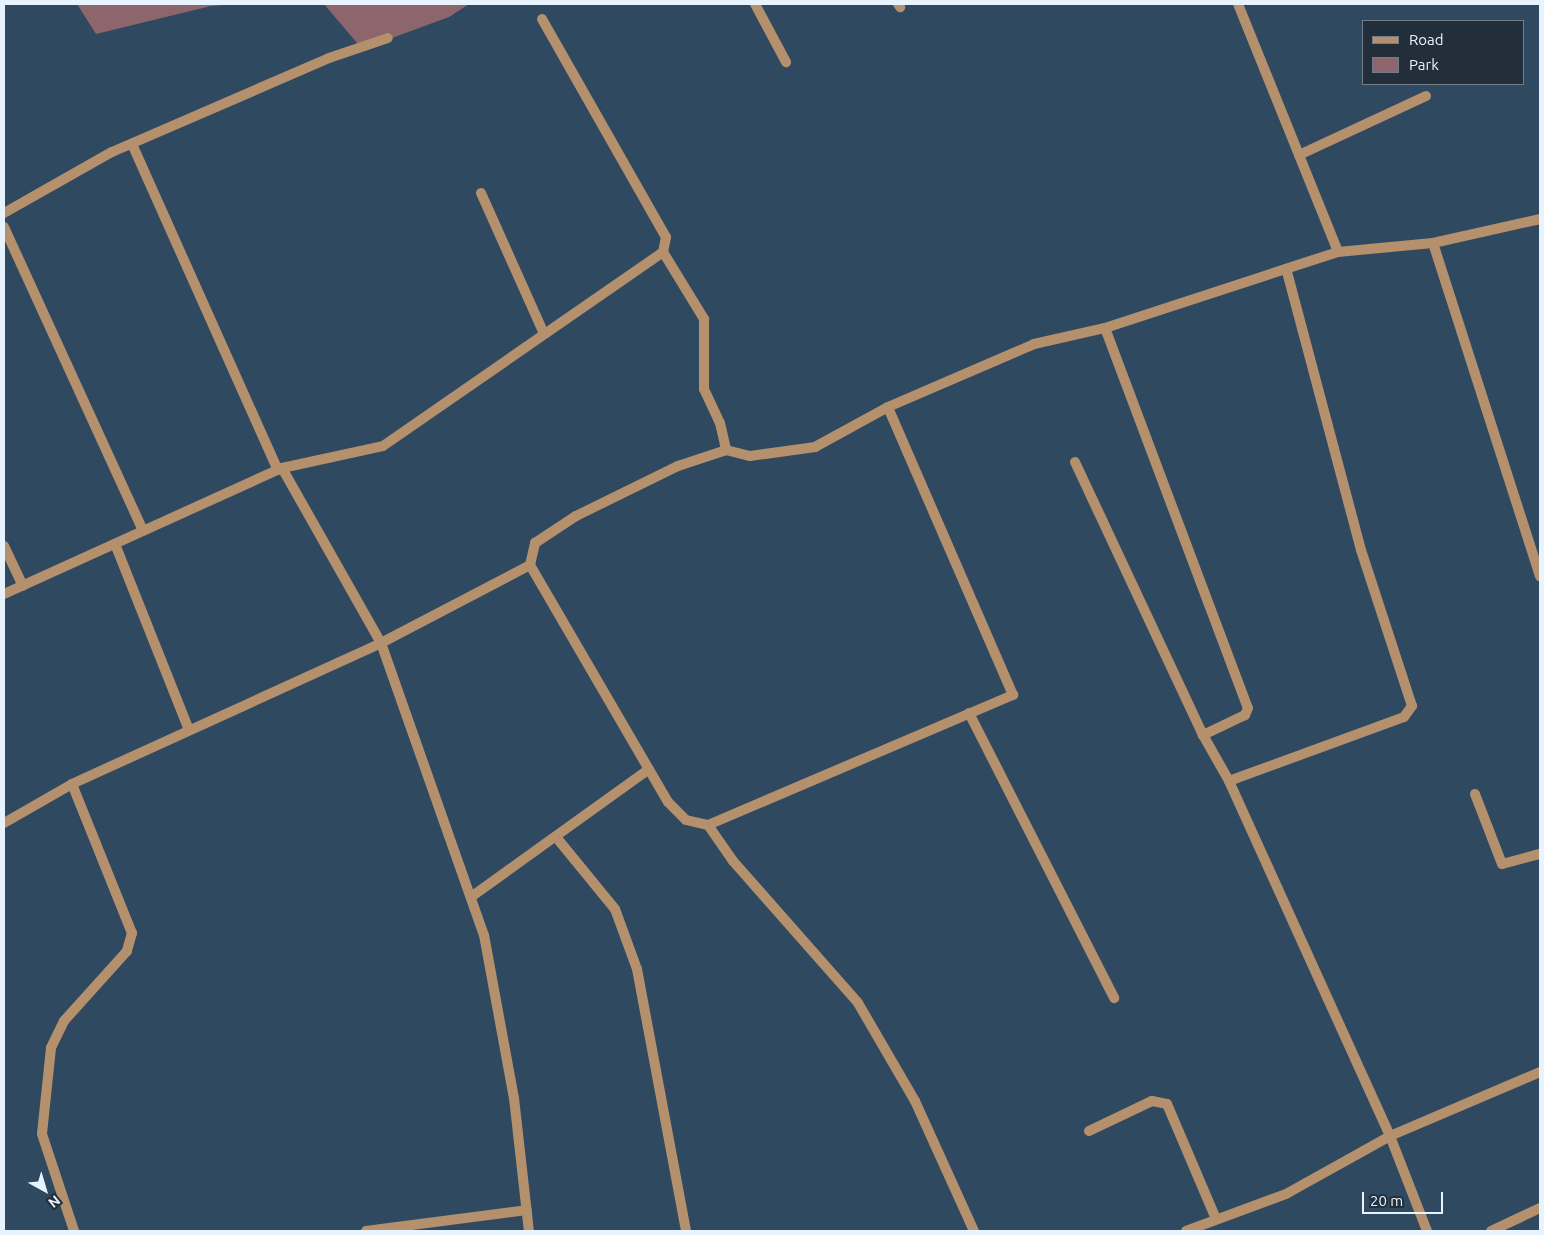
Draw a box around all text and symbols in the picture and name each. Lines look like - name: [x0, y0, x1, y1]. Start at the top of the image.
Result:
- legend: [1362, 20, 1524, 85]
- text: Road: [1409, 31, 1444, 48]
- text: Park: [1409, 56, 1439, 73]
- north arrow: [20, 1165, 70, 1215]
- scale bar: [1364, 1182, 1445, 1214]
- text: N: [45, 1192, 64, 1211]
- text: 20 m: [1370, 1192, 1403, 1209]

